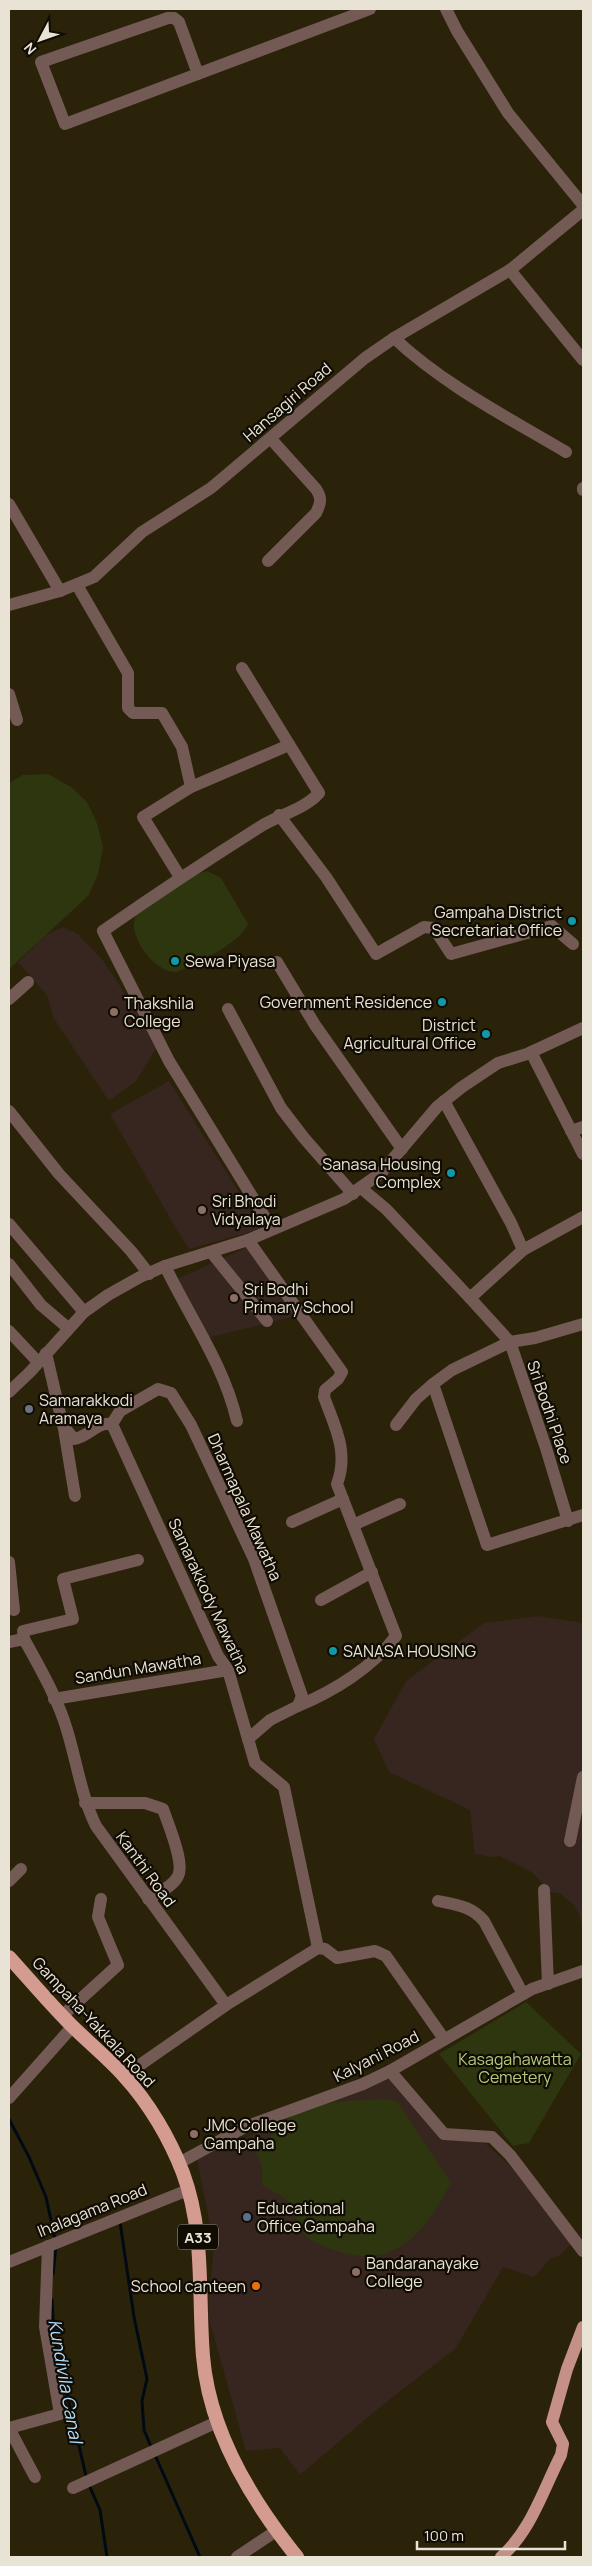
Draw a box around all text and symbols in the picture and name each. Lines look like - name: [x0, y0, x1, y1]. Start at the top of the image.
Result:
- north arrow: [15, 15, 65, 65]
- text: N: [19, 39, 40, 59]
- street label: Hansagiri Road: [238, 357, 336, 447]
- place label: Gampaha District Secretariat Office: [432, 901, 562, 941]
- marker: Gampaha District Secretariat Office: [566, 915, 578, 927]
- place label: Sewa Piyasa: [185, 950, 275, 972]
- marker: Sewa Piyasa: [169, 955, 181, 967]
- place label: Government Residence: [260, 991, 432, 1013]
- place label: Thakshila College: [124, 992, 194, 1032]
- marker: Government Residence: [436, 996, 448, 1008]
- marker: Thakshila College: [108, 1006, 120, 1018]
- place label: District Agricultural Office: [343, 1014, 476, 1054]
- marker: District Agricultural Office: [480, 1028, 492, 1040]
- place label: Sanasa Housing Complex: [322, 1153, 442, 1193]
- marker: Sanasa Housing Complex: [445, 1167, 457, 1179]
- place label: Sri Bhodi Vidyalaya: [212, 1190, 281, 1230]
- marker: Sri Bhodi Vidyalaya: [196, 1204, 208, 1216]
- place label: Sri Bodhi Primary School: [244, 1278, 354, 1318]
- marker: Sri Bodhi Primary School: [228, 1292, 240, 1304]
- street label: Sri Bodhi Place: [522, 1357, 578, 1467]
- place label: Samarakkodi Aramaya: [39, 1389, 133, 1429]
- marker: Samarakkodi Aramaya: [23, 1403, 35, 1415]
- street label: Dharmapala Mawatha: [203, 1430, 287, 1584]
- street label: Samarakkody Mawatha: [163, 1515, 255, 1677]
- place label: SANASA HOUSING: [343, 1640, 476, 1662]
- marker: SANASA HOUSING: [327, 1645, 339, 1657]
- street label: Sandun Mawatha: [73, 1647, 203, 1689]
- street label: Kanthi Road: [111, 1827, 181, 1911]
- street label: Gampaha-Yakkala Road: [28, 1952, 160, 2092]
- street label: Kalyani Road: [329, 2025, 423, 2087]
- park label: Kasagahawatta Cemetery: [458, 2048, 572, 2088]
- place label: JMC College Gampaha: [204, 2114, 296, 2154]
- marker: JMC College Gampaha: [188, 2128, 200, 2140]
- street label: Ihalagama Road: [34, 2178, 150, 2242]
- place label: Educational Office Gampaha: [257, 2197, 375, 2237]
- marker: Educational Office Gampaha: [241, 2211, 253, 2223]
- road number: A33: [178, 2224, 218, 2250]
- place label: Bandaranayake College: [366, 2252, 479, 2292]
- marker: Bandaranayake College: [350, 2266, 362, 2278]
- place label: School canteen: [131, 2275, 246, 2297]
- marker: School canteen: [250, 2280, 262, 2292]
- water label: Kundivila Canal: [43, 2317, 89, 2447]
- scale bar: [417, 2518, 564, 2550]
- text: 100 m: [424, 2525, 464, 2546]

